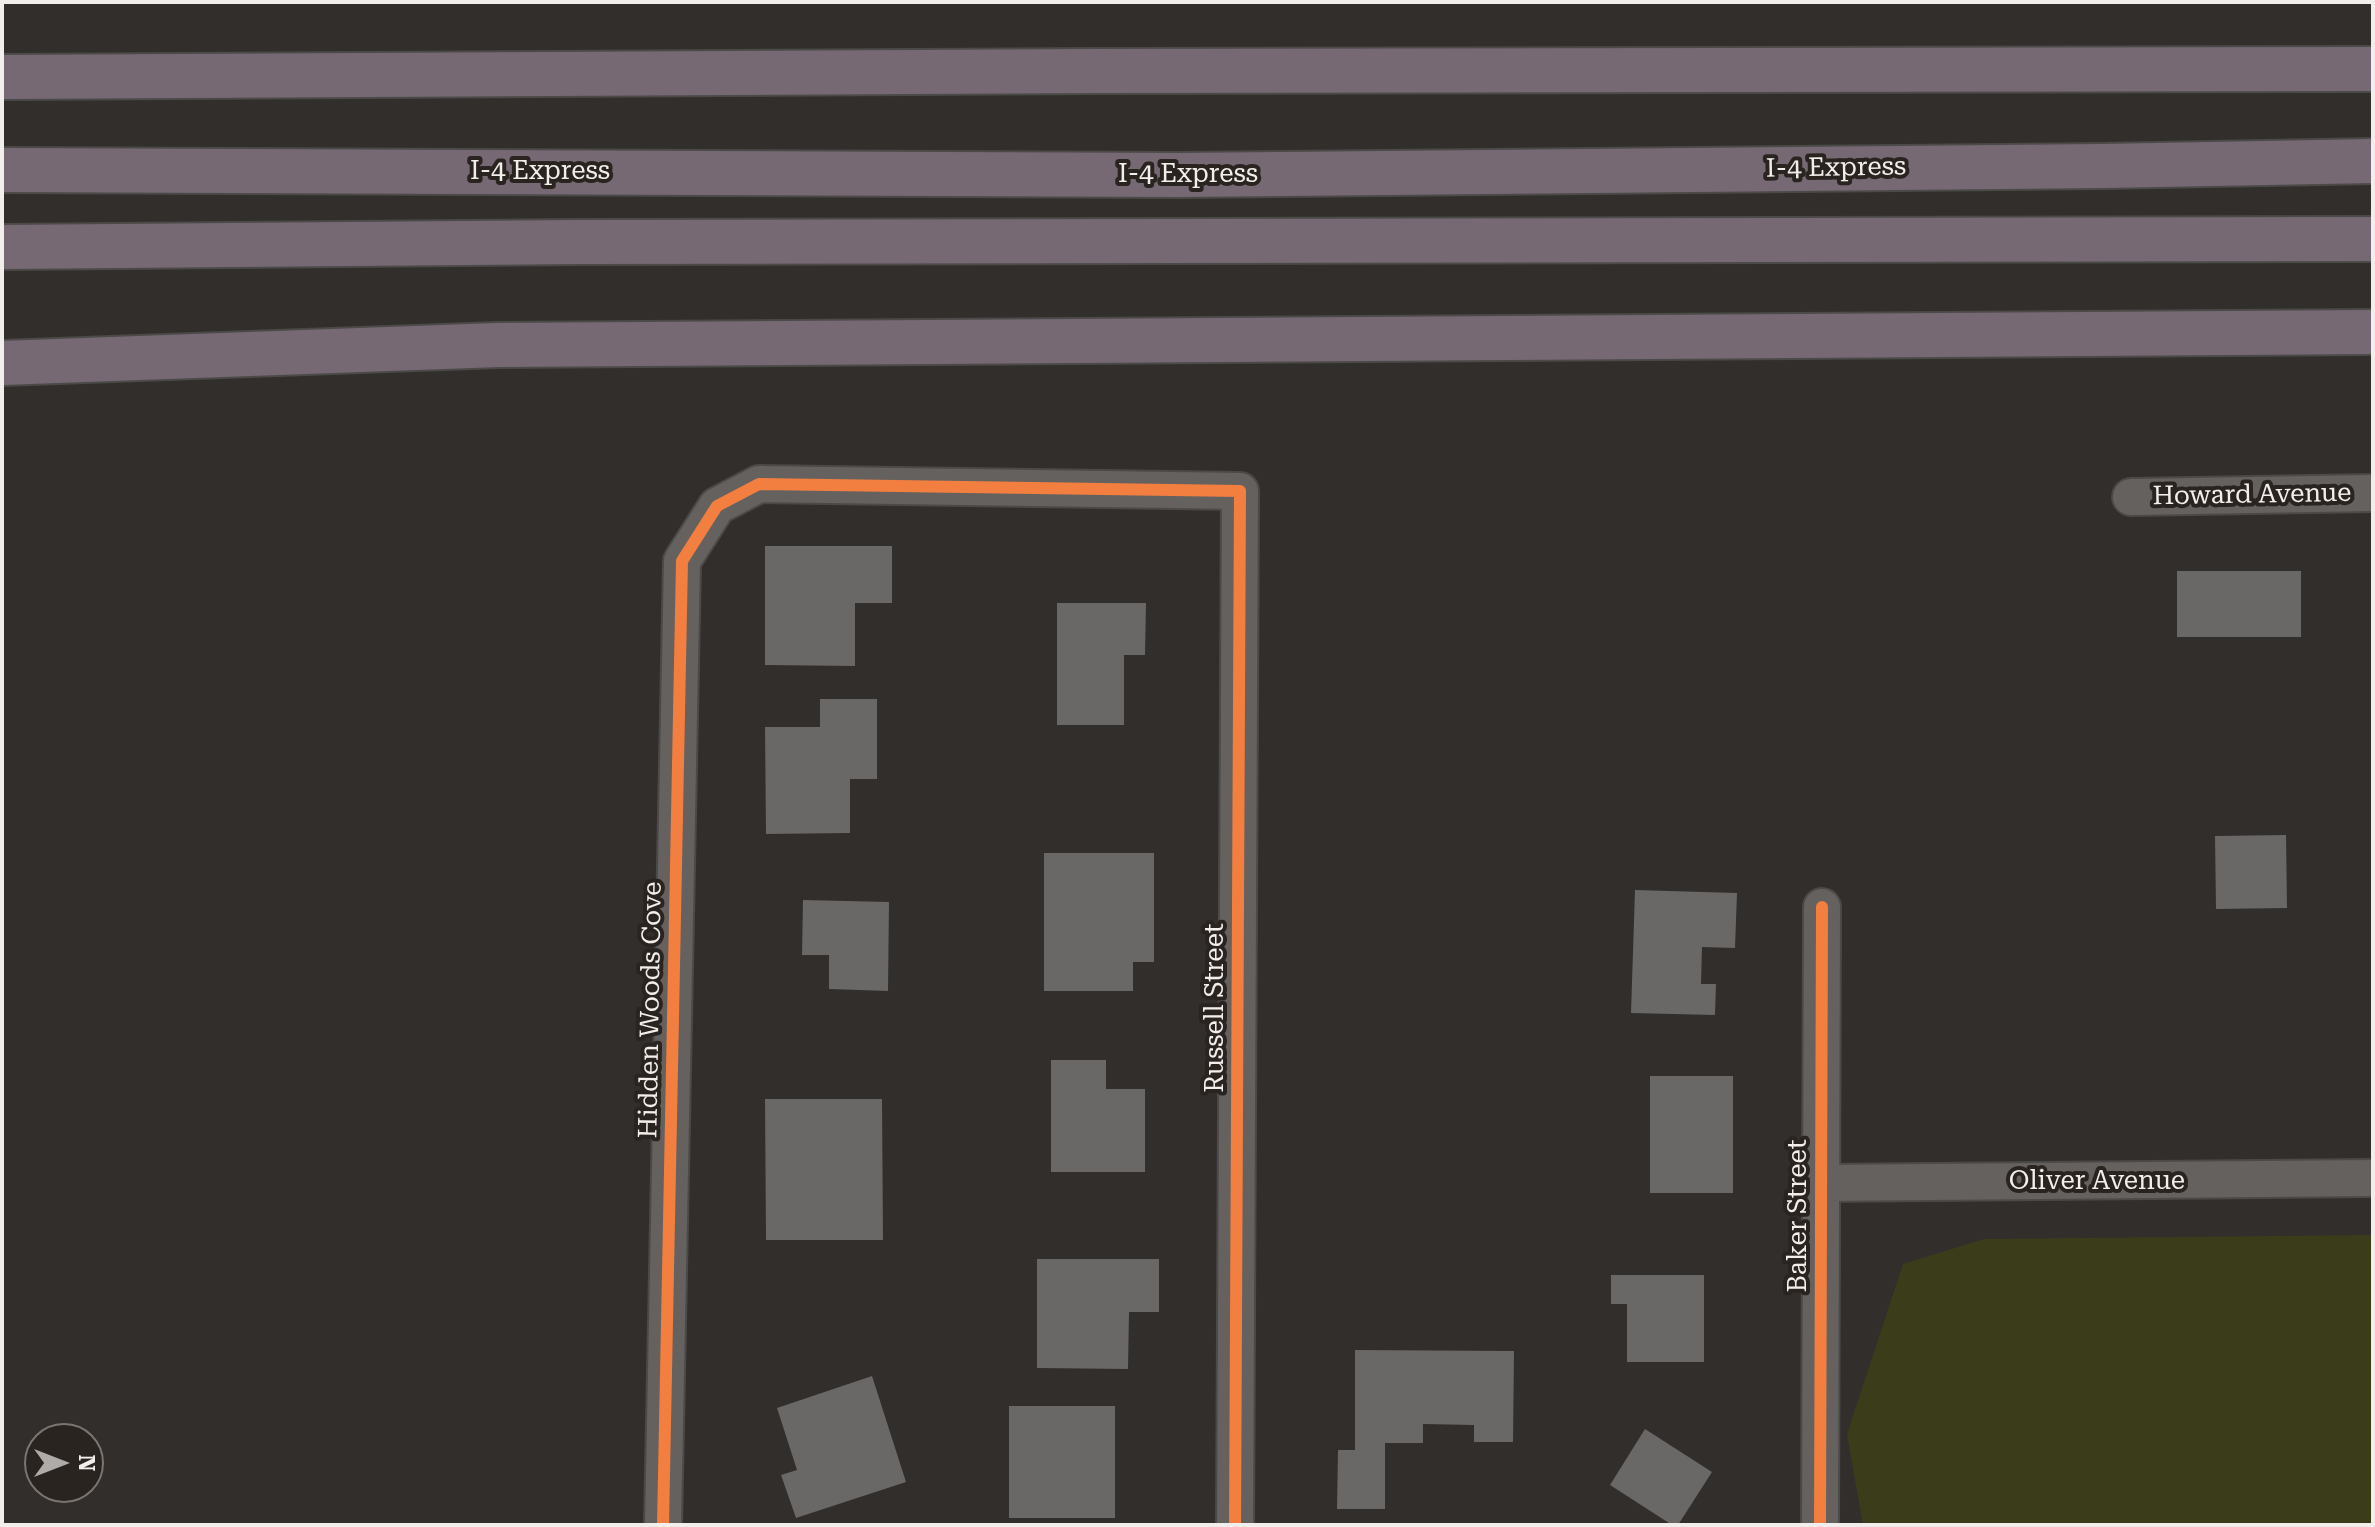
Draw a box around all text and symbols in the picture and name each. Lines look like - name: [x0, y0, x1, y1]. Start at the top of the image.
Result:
- street label: I-4 Express: [1766, 151, 1906, 185]
- street label: I-4 Express: [470, 155, 610, 187]
- street label: I-4 Express: [1118, 158, 1258, 190]
- street label: Howard Avenue: [2152, 478, 2352, 512]
- street label: Hidden Woods Cove: [633, 881, 669, 1139]
- street label: Russell Street: [1199, 923, 1231, 1093]
- street label: Baker Street: [1782, 1139, 1814, 1293]
- street label: Oliver Avenue: [2009, 1165, 2185, 1197]
- north arrow: [24, 1423, 104, 1503]
- text: N: [74, 1455, 99, 1471]

